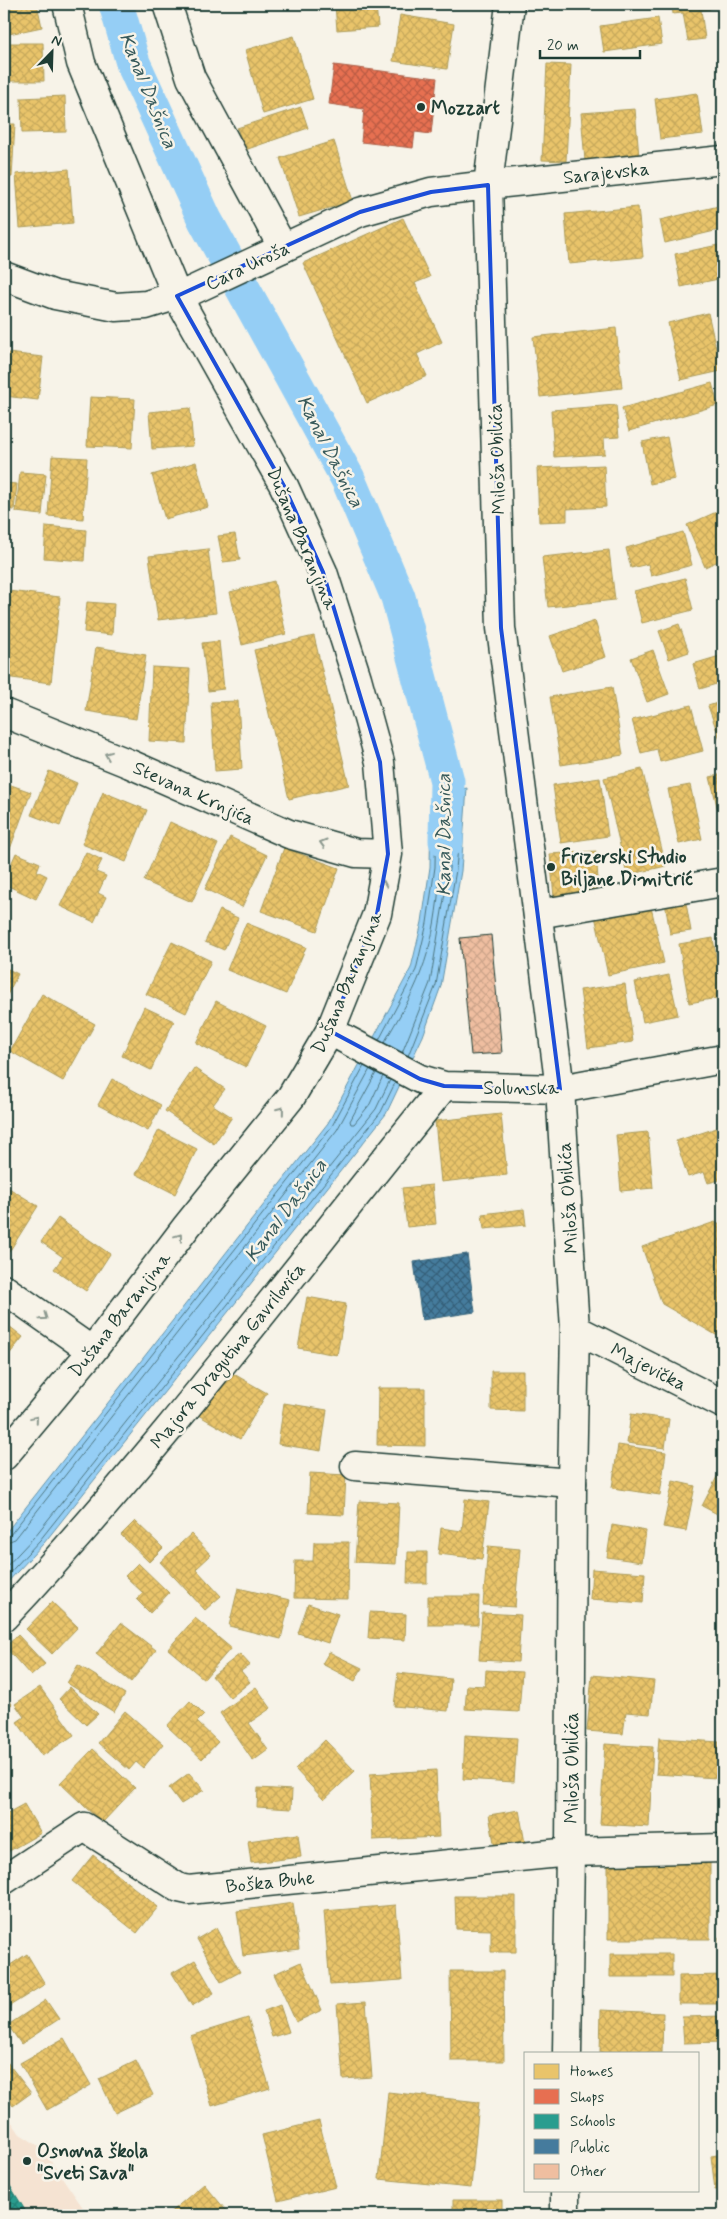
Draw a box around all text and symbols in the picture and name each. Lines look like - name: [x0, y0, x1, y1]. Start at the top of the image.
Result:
- north arrow: [28, 28, 78, 78]
- scale bar: [540, 28, 640, 60]
- water label: Kanal Dašnica: [112, 29, 183, 153]
- text: N: [49, 31, 64, 51]
- text: 20 m: [547, 36, 579, 56]
- place label: Mozzart: [431, 96, 500, 121]
- marker: Mozzart: [415, 101, 427, 113]
- street label: Sarajevska: [562, 157, 651, 191]
- street label: Cara Uroša: [202, 236, 294, 297]
- water label: Kanal Dašnica: [290, 391, 370, 513]
- street label: Miloša Obilića: [483, 403, 512, 515]
- street label: Dušana Baranjina: [259, 463, 343, 615]
- one-way arrow: [104, 751, 113, 761]
- street label: Stevana Krnjića: [128, 755, 258, 832]
- water label: Kanal Dašnica: [431, 773, 458, 896]
- one-way arrow: [319, 839, 327, 849]
- place label: Frizerski Studio Biljane Dimitrić: [561, 845, 693, 893]
- marker: Frizerski Studio Biljane Dimitrić: [545, 861, 557, 873]
- one-way arrow: [377, 879, 387, 888]
- street label: Dušana Baranjina: [306, 907, 390, 1058]
- street label: Solunska: [483, 1076, 559, 1101]
- one-way arrow: [275, 1107, 283, 1116]
- street label: Miloša Obilića: [552, 1141, 585, 1254]
- water label: Kanal Dašnica: [239, 1154, 334, 1268]
- one-way arrow: [174, 1234, 182, 1243]
- street label: Dušana Baranjina: [63, 1247, 178, 1383]
- street label: Majora Dragutina Gavrilovića: [145, 1257, 313, 1456]
- one-way arrow: [38, 1311, 47, 1320]
- street label: Majevička: [606, 1338, 691, 1398]
- one-way arrow: [29, 1416, 38, 1425]
- street label: Miloša Obilića: [560, 1712, 585, 1824]
- street label: Boška Buhe: [224, 1865, 316, 1900]
- legend: [524, 2052, 700, 2192]
- text: Homes: [570, 2062, 613, 2082]
- text: Shops: [570, 2088, 605, 2108]
- text: Schools: [570, 2112, 616, 2132]
- text: Public: [570, 2138, 610, 2158]
- place label: Osnovna škola "Sveti Sava": [37, 2139, 148, 2186]
- marker: Osnovna škola "Sveti Sava": [21, 2155, 33, 2167]
- text: Other: [570, 2162, 606, 2182]

